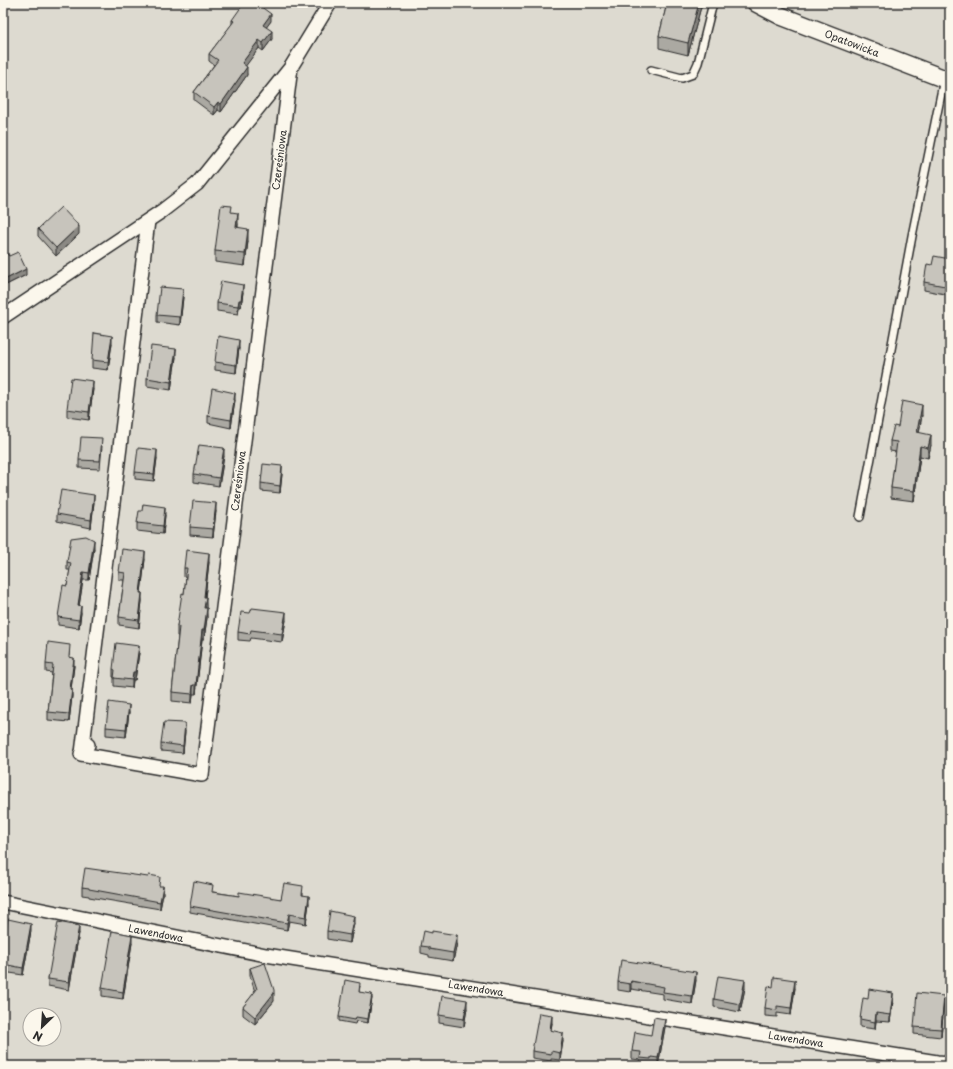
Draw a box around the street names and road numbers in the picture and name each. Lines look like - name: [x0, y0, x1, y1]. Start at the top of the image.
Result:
- street label: Opatowicka: [823, 25, 883, 60]
- street label: Czereśniowa: [267, 128, 290, 191]
- street label: Czereśniowa: [226, 449, 249, 512]
- street label: Lawendowa: [127, 920, 186, 945]
- street label: Lawendowa: [447, 976, 506, 999]
- street label: Lawendowa: [767, 1027, 826, 1050]

